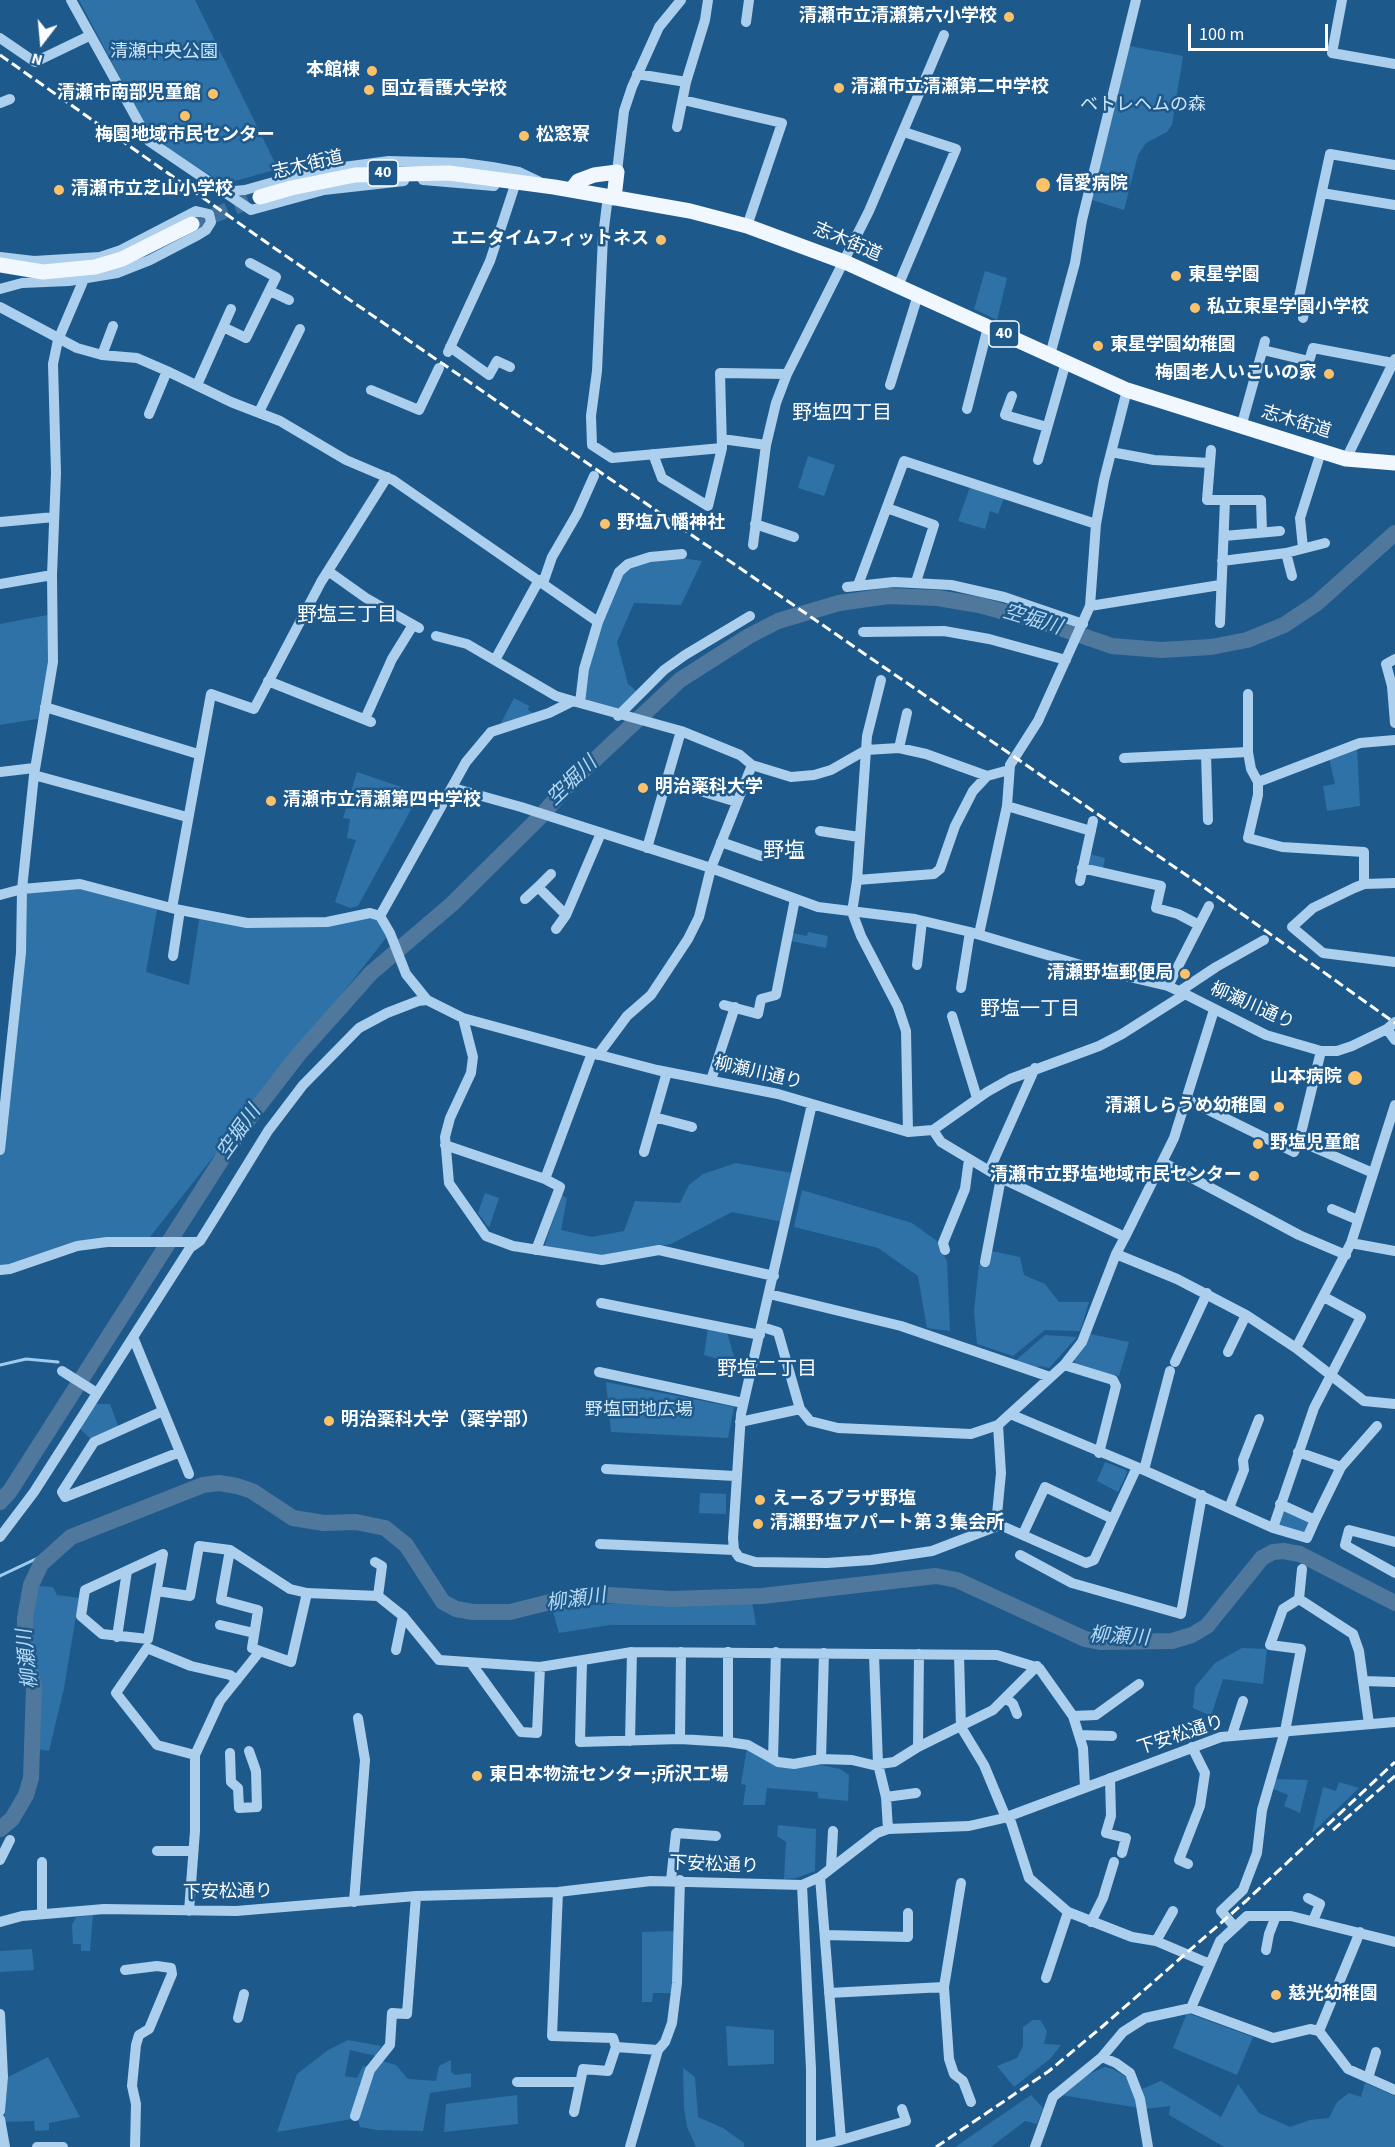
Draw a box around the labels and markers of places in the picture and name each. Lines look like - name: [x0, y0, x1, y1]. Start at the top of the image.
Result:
- place label: 清瀬市立清瀬第六小学校: [799, 6, 997, 28]
- marker: 清瀬市立清瀬第六小学校: [1002, 10, 1016, 24]
- place label: 本館棟: [306, 60, 360, 82]
- marker: 本館棟: [365, 64, 379, 78]
- place label: 清瀬市立清瀬第二中学校: [851, 77, 1049, 99]
- place label: 国立看護大学校: [381, 79, 507, 101]
- marker: 清瀬市立清瀬第二中学校: [832, 81, 846, 95]
- place label: 清瀬市南部児童館: [57, 83, 201, 105]
- marker: 国立看護大学校: [362, 83, 376, 97]
- marker: 清瀬市南部児童館: [206, 87, 220, 101]
- marker: 梅園地域市民センター: [178, 109, 192, 123]
- place label: 梅園地域市民センター: [95, 125, 275, 147]
- place label: 松窓寮: [536, 125, 590, 147]
- marker: 松窓寮: [517, 129, 531, 143]
- place label: 信愛病院: [1056, 174, 1128, 196]
- marker: 信愛病院: [1034, 176, 1052, 194]
- place label: 清瀬市立芝山小学校: [71, 179, 233, 201]
- marker: 清瀬市立芝山小学校: [52, 183, 66, 197]
- place label: エニタイムフィットネス: [451, 229, 649, 251]
- marker: エニタイムフィットネス: [654, 233, 668, 247]
- place label: 東星学園: [1188, 265, 1260, 287]
- marker: 東星学園: [1169, 269, 1183, 283]
- place label: 私立東星学園小学校: [1207, 297, 1369, 319]
- marker: 私立東星学園小学校: [1188, 301, 1202, 315]
- place label: 東星学園幼稚園: [1110, 335, 1236, 357]
- marker: 東星学園幼稚園: [1091, 339, 1105, 353]
- place label: 梅園老人いこいの家: [1155, 363, 1317, 385]
- marker: 梅園老人いこいの家: [1322, 367, 1336, 381]
- place label: 野塩八幡神社: [617, 513, 725, 535]
- marker: 野塩八幡神社: [598, 517, 612, 531]
- place label: 明治薬科大学: [655, 777, 763, 799]
- marker: 明治薬科大学: [636, 781, 650, 795]
- place label: 清瀬市立清瀬第四中学校: [283, 790, 481, 812]
- marker: 清瀬市立清瀬第四中学校: [264, 794, 278, 808]
- place label: 清瀬野塩郵便局: [1047, 963, 1173, 985]
- marker: 清瀬野塩郵便局: [1178, 967, 1192, 981]
- place label: 山本病院: [1270, 1067, 1342, 1089]
- marker: 山本病院: [1346, 1069, 1364, 1087]
- place label: 清瀬しらうめ幼稚園: [1105, 1096, 1267, 1118]
- marker: 清瀬しらうめ幼稚園: [1272, 1100, 1286, 1114]
- place label: 野塩児童館: [1270, 1133, 1360, 1155]
- marker: 野塩児童館: [1251, 1137, 1265, 1151]
- place label: 清瀬市立野塩地域市民センター: [990, 1165, 1242, 1187]
- marker: 清瀬市立野塩地域市民センター: [1247, 1169, 1261, 1183]
- place label: 明治薬科大学（薬学部）: [341, 1410, 539, 1432]
- marker: 明治薬科大学（薬学部）: [322, 1414, 336, 1428]
- place label: えーるプラザ野塩: [772, 1489, 916, 1511]
- marker: えーるプラザ野塩: [753, 1493, 767, 1507]
- place label: 清瀬野塩アパート第３集会所: [770, 1513, 1004, 1535]
- marker: 清瀬野塩アパート第３集会所: [751, 1517, 765, 1531]
- place label: 東日本物流センター;所沢工場: [489, 1765, 728, 1787]
- marker: 東日本物流センター;所沢工場: [470, 1769, 484, 1783]
- place label: 慈光幼稚園: [1288, 1984, 1378, 2006]
- marker: 慈光幼稚園: [1269, 1988, 1283, 2002]

